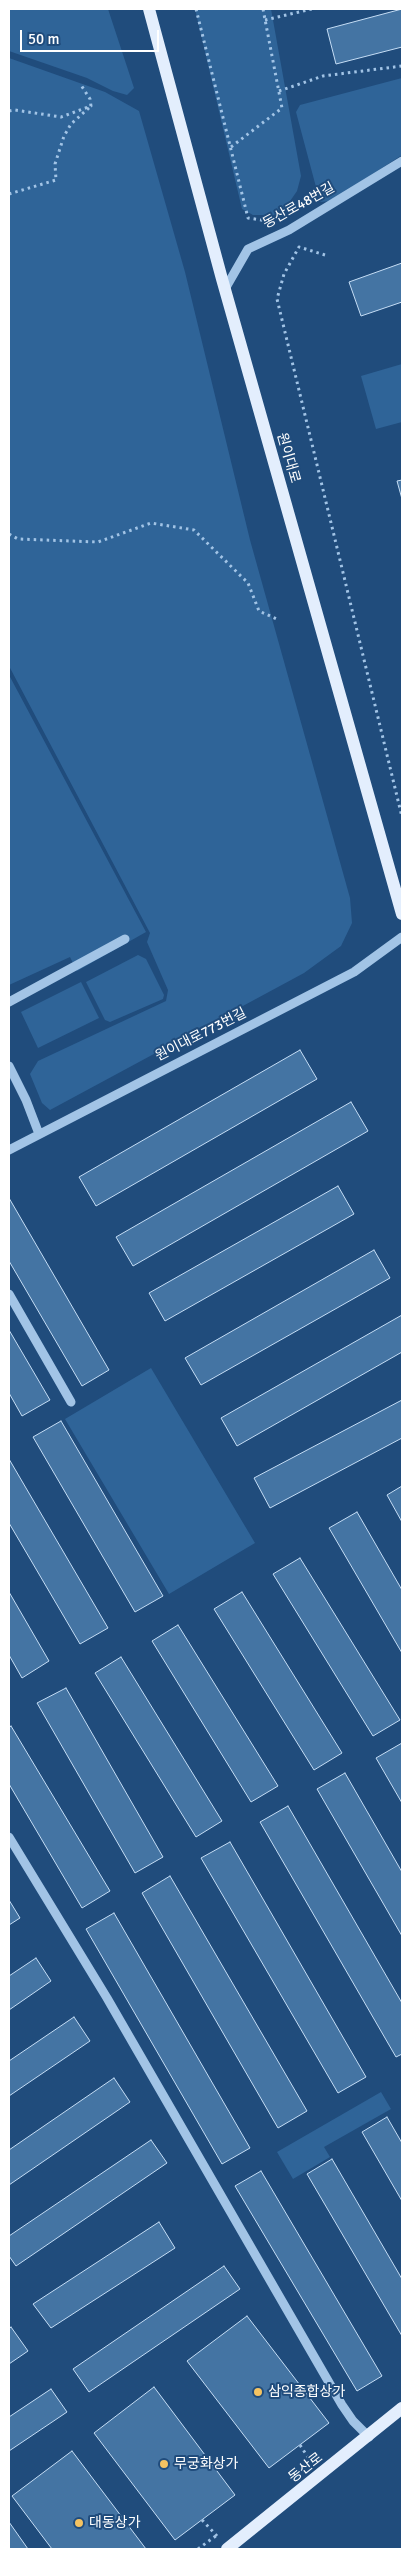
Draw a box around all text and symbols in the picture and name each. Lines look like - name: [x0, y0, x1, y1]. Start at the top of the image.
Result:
- scale bar: [22, 20, 161, 52]
- text: 50 m: [28, 30, 59, 48]
- street label: 동산로48번길: [260, 179, 338, 233]
- street label: 원이대로: [273, 431, 303, 485]
- street label: 원이대로773번길: [153, 1005, 249, 1065]
- place label: 삼익종합상가: [268, 2384, 345, 2400]
- marker: 삼익종합상가: [252, 2386, 264, 2398]
- street label: 동산로: [286, 2449, 326, 2487]
- place label: 무궁화상가: [174, 2456, 238, 2472]
- marker: 무궁화상가: [158, 2458, 170, 2470]
- place label: 대동상가: [89, 2515, 141, 2531]
- marker: 대동상가: [73, 2517, 85, 2529]

